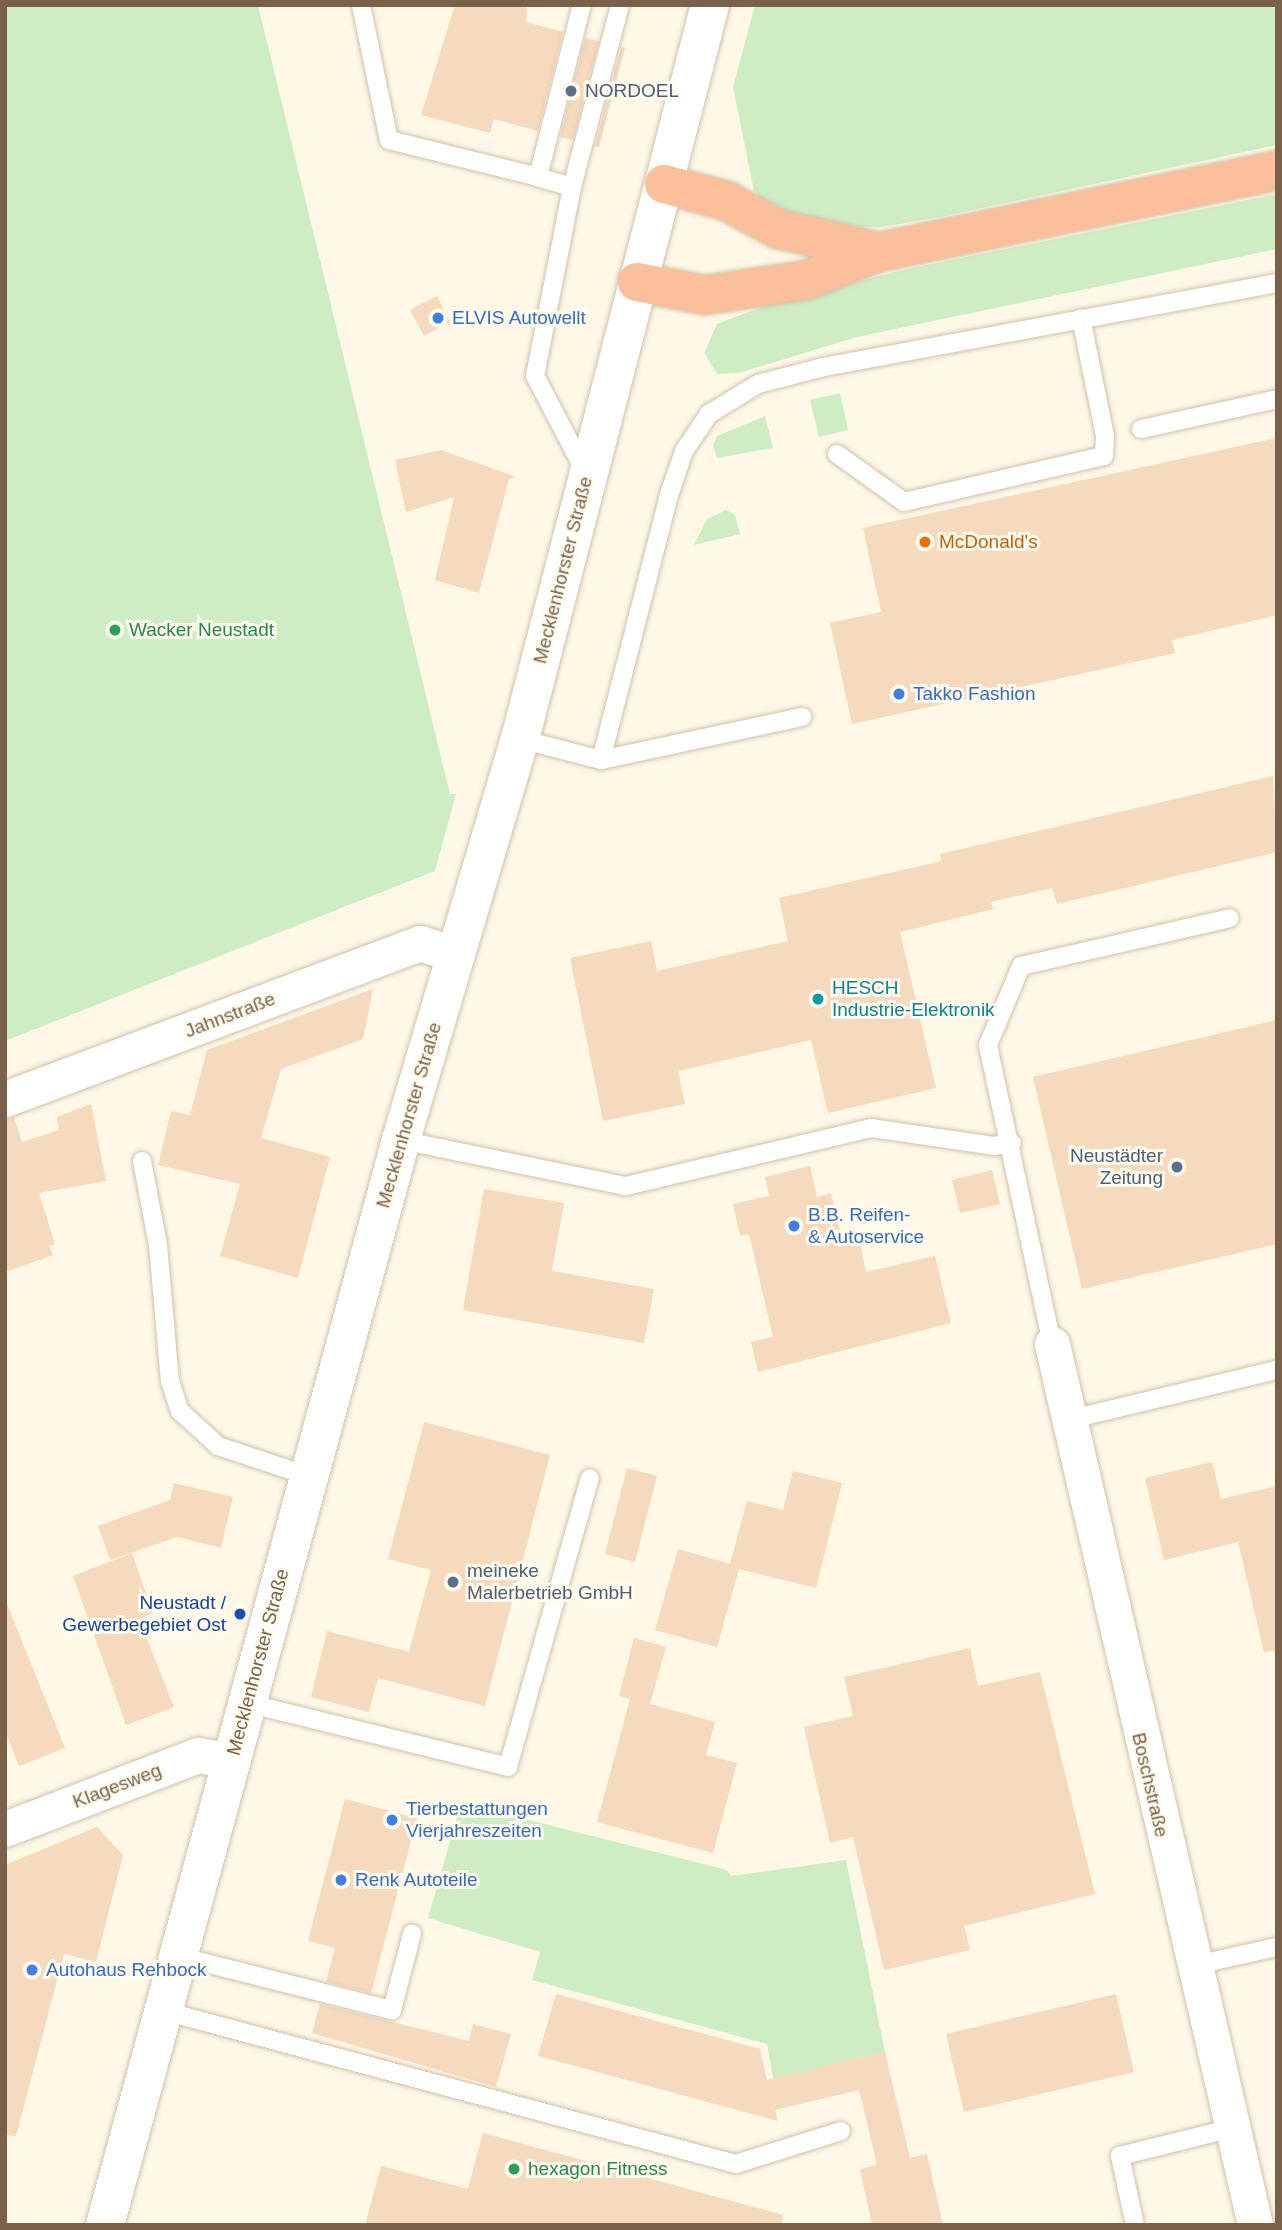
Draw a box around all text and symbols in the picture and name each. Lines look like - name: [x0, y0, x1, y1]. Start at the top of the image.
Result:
- place label: NORDOEL: [585, 80, 679, 102]
- marker: NORDOEL: [563, 83, 579, 99]
- place label: ELVIS Autowellt: [452, 307, 587, 329]
- marker: ELVIS Autowellt: [430, 310, 446, 326]
- street label: Mecklenhorster Straße: [529, 474, 597, 666]
- place label: McDonald's: [939, 531, 1038, 553]
- marker: McDonald's: [917, 534, 933, 550]
- place label: Wacker Neustadt: [129, 619, 274, 641]
- marker: Wacker Neustadt: [107, 622, 123, 638]
- place label: Takko Fashion: [913, 683, 1036, 705]
- marker: Takko Fashion: [891, 686, 907, 702]
- place label: HESCH Industrie-Elektronik: [832, 977, 995, 1021]
- street label: Jahnstraße: [182, 987, 278, 1043]
- marker: HESCH Industrie-Elektronik: [810, 991, 826, 1007]
- street label: Mecklenhorster Straße: [372, 1019, 446, 1211]
- place label: Neustädter Zeitung: [1070, 1145, 1163, 1189]
- marker: Neustädter Zeitung: [1169, 1159, 1185, 1175]
- place label: B.B. Reifen- & Autoservice: [808, 1204, 925, 1248]
- marker: B.B. Reifen- & Autoservice: [786, 1218, 802, 1234]
- place label: meineke Malerbetrieb GmbH: [467, 1560, 633, 1604]
- street label: Mecklenhorster Straße: [222, 1566, 294, 1758]
- marker: meineke Malerbetrieb GmbH: [445, 1574, 461, 1590]
- place label: Neustadt / Gewerbegebiet Ost: [62, 1592, 226, 1636]
- marker: Neustadt / Gewerbegebiet Ost: [232, 1606, 248, 1622]
- street label: Boschstraße: [1127, 1730, 1173, 1840]
- street label: Klagesweg: [70, 1759, 164, 1813]
- place label: Tierbestattungen Vierjahreszeiten: [406, 1798, 548, 1842]
- marker: Tierbestattungen Vierjahreszeiten: [384, 1812, 400, 1828]
- place label: Renk Autoteile: [355, 1869, 479, 1891]
- marker: Renk Autoteile: [333, 1872, 349, 1888]
- place label: Autohaus Rehbock: [46, 1959, 207, 1981]
- marker: Autohaus Rehbock: [24, 1962, 40, 1978]
- place label: hexagon Fitness: [528, 2158, 667, 2180]
- marker: hexagon Fitness: [506, 2161, 522, 2177]

